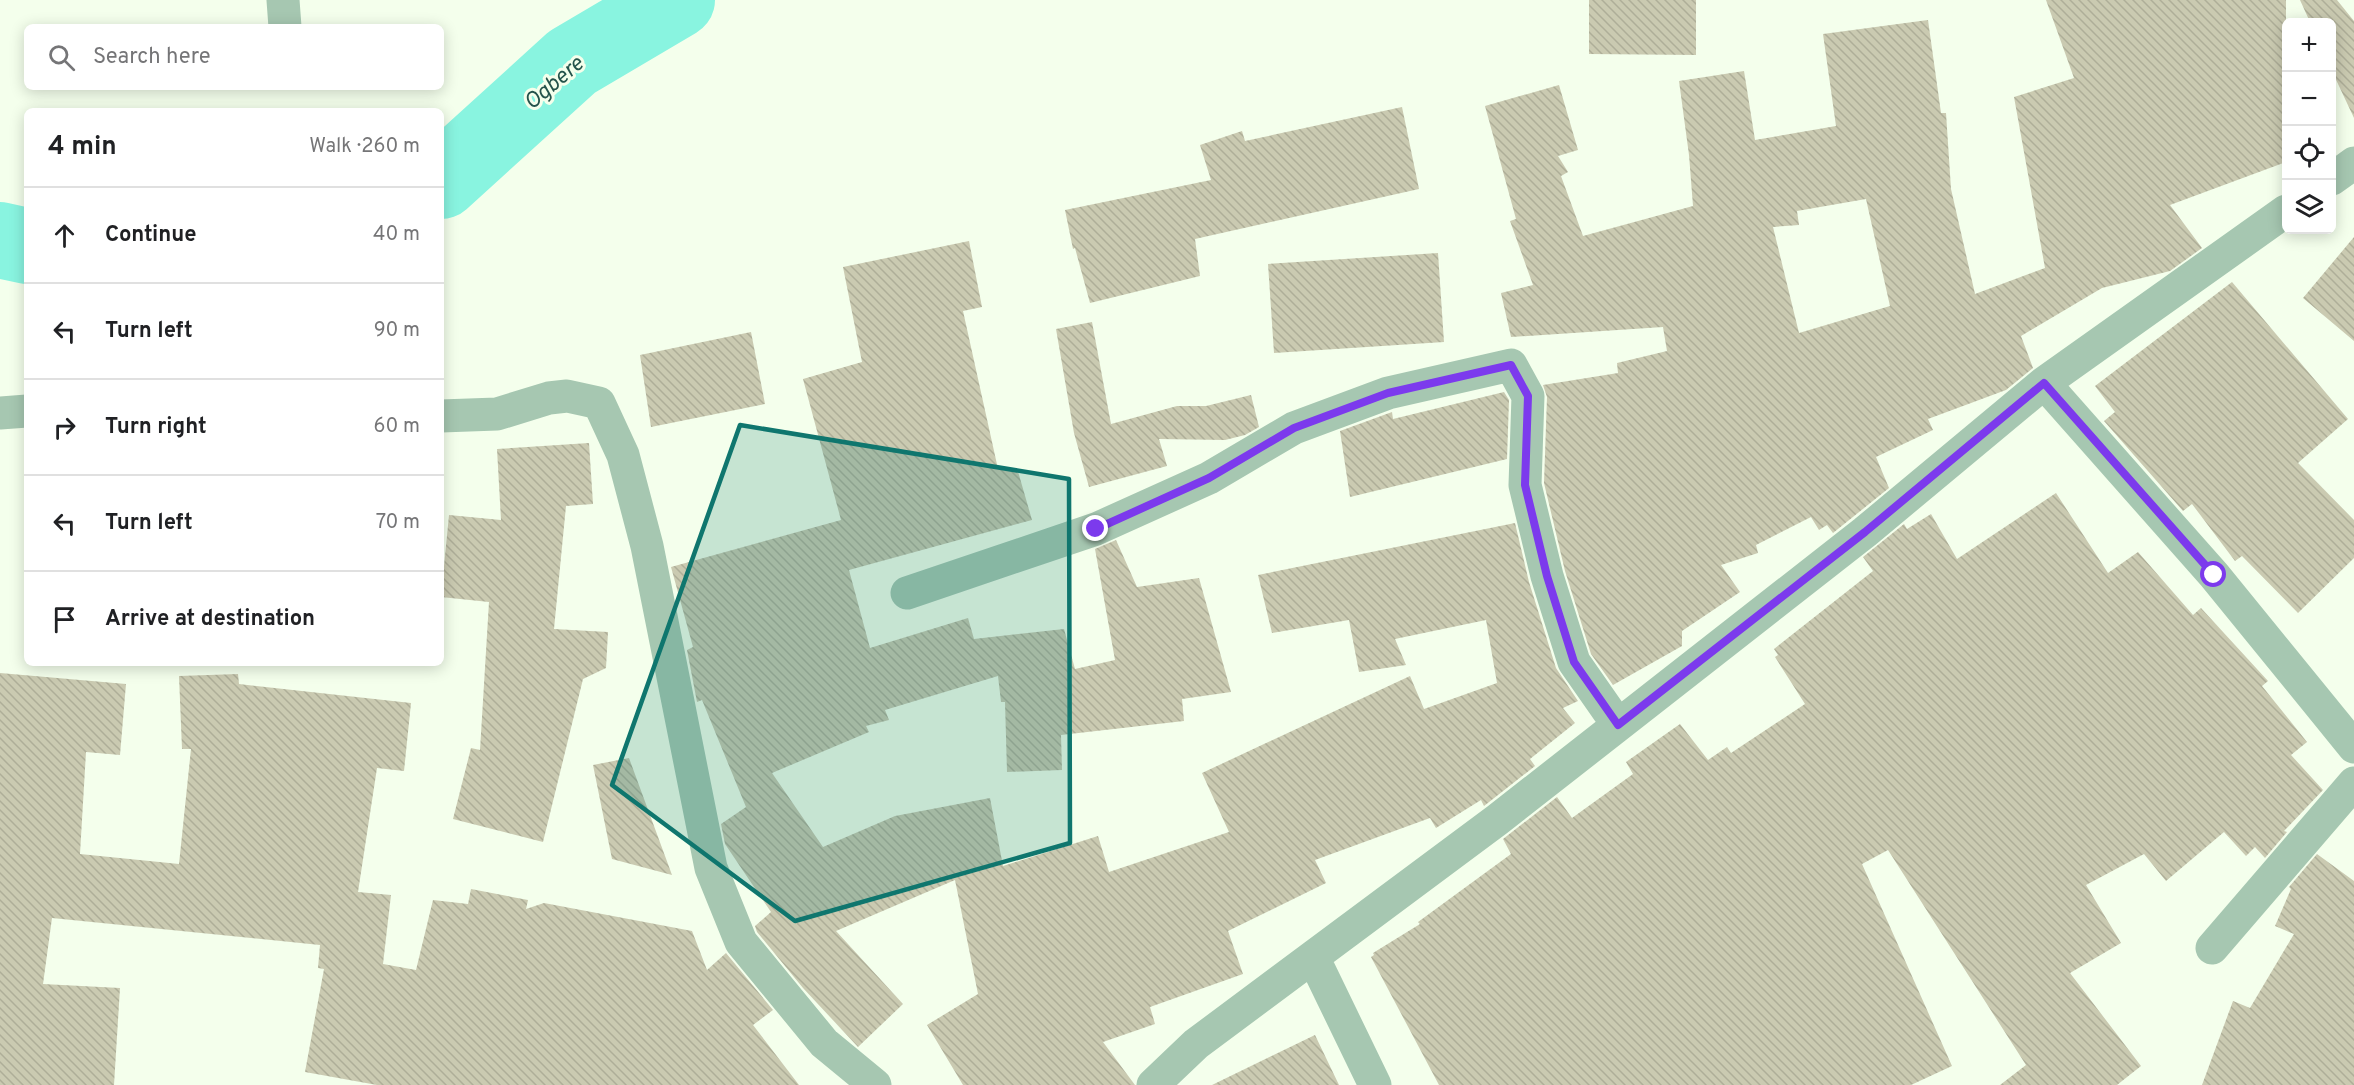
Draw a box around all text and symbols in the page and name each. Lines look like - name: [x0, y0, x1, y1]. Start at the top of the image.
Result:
- map controls: [2282, 18, 2336, 234]
- button: +: [2282, 18, 2336, 72]
- search box: [24, 24, 444, 90]
- icon: search: [45, 41, 78, 74]
- text: Search here: [93, 44, 211, 71]
- water label: Ogbere: [519, 51, 590, 117]
- button: −: [2282, 72, 2336, 126]
- button: locate: [2282, 126, 2336, 180]
- text: 4 min: [48, 131, 117, 164]
- text: Walk · 260 m: [309, 134, 420, 160]
- button: layers: [2282, 180, 2336, 234]
- icon: ahead: [48, 219, 81, 252]
- text: Continue: [105, 222, 196, 249]
- text: 40 m: [373, 222, 420, 248]
- icon: left: [48, 315, 81, 348]
- text: Turn left: [105, 318, 193, 345]
- text: 90 m: [374, 318, 420, 344]
- icon: right: [48, 411, 81, 444]
- text: Turn right: [105, 414, 207, 441]
- text: 60 m: [374, 414, 420, 440]
- icon: left: [48, 507, 81, 540]
- text: Turn left: [105, 510, 193, 537]
- text: 70 m: [376, 510, 420, 536]
- route end: [1082, 515, 1108, 541]
- route start: [2200, 561, 2226, 587]
- icon: arrive: [48, 603, 81, 636]
- text: Arrive at destination: [105, 606, 315, 633]

